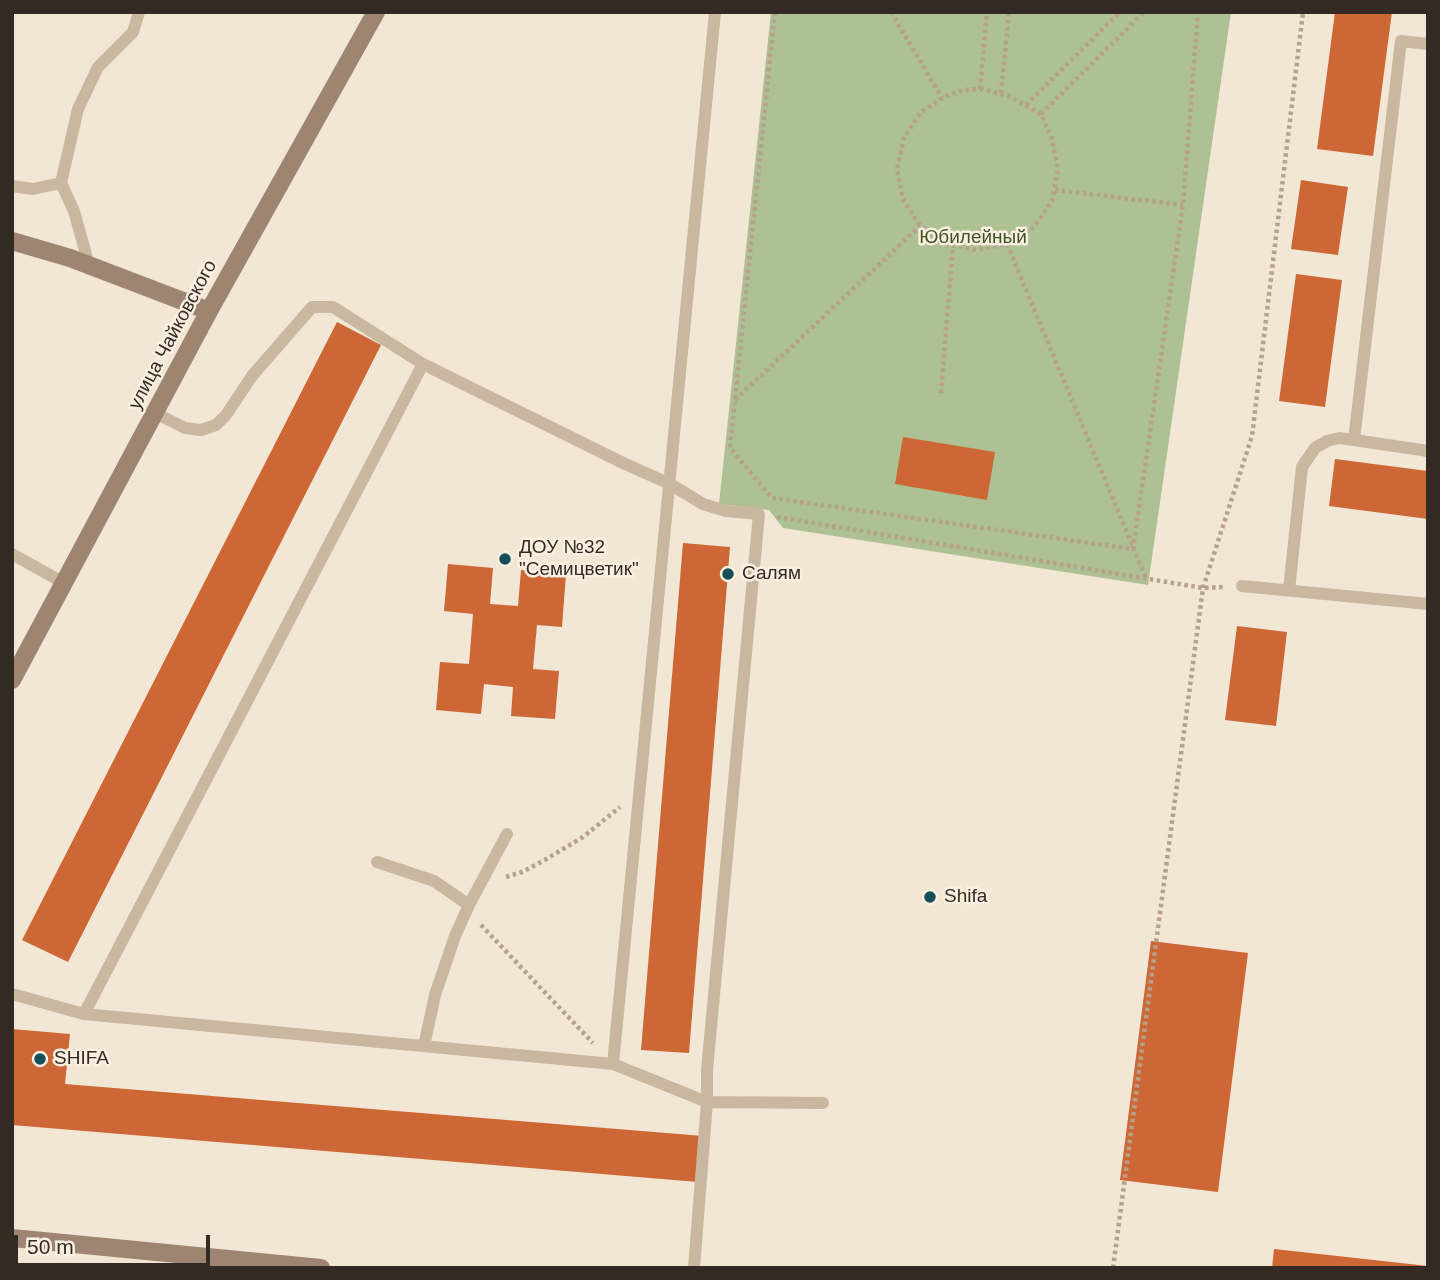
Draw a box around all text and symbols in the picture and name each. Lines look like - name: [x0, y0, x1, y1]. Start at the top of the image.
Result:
- park label: Юбилейный: [919, 227, 1027, 249]
- street label: улица Чайковского: [124, 256, 222, 414]
- place label: ДОУ №32 "Семицветик": [519, 537, 639, 581]
- marker: ДОУ №32 "Семицветик": [497, 551, 513, 567]
- place label: Салям: [742, 563, 801, 585]
- marker: Салям: [720, 566, 736, 582]
- place label: Shifa: [944, 886, 987, 908]
- marker: Shifa: [922, 889, 938, 905]
- place label: SHIFA: [54, 1048, 109, 1070]
- marker: SHIFA: [32, 1051, 48, 1067]
- scale bar: [18, 1220, 214, 1264]
- text: 50 m: [27, 1235, 74, 1258]

